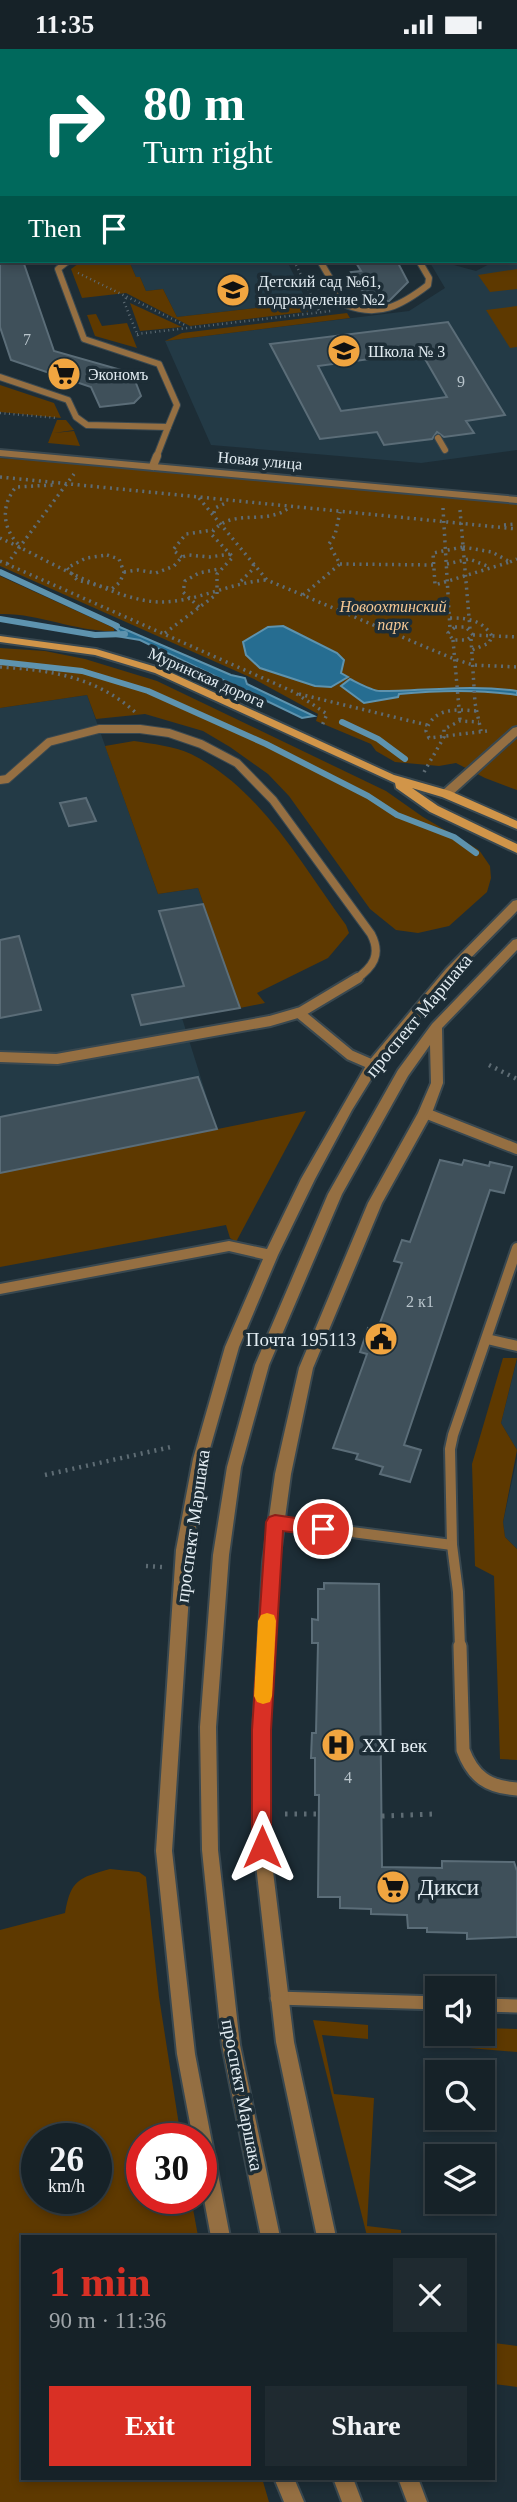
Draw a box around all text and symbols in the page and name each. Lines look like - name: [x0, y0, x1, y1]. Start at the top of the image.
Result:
- text: 11:35: [35, 10, 94, 39]
- text: 80 m: [143, 76, 245, 131]
- icon: right: [28, 77, 119, 168]
- text: Turn right: [143, 134, 273, 170]
- icon: arrive: [95, 210, 133, 248]
- text: Then: [28, 214, 81, 243]
- school or university icon: Детский сад №61, подразделение №2: [214, 271, 252, 309]
- place label: Детский сад №61, подразделение №2: [258, 273, 385, 309]
- house number: 7: [23, 331, 31, 348]
- school or university icon: Школа № 3: [325, 332, 363, 370]
- place label: Школа № 3: [368, 343, 445, 360]
- supermarket icon: Экономъ: [45, 355, 83, 393]
- place label: Экономъ: [88, 366, 148, 383]
- house number: 9: [457, 373, 465, 390]
- street label: Новая улица: [217, 448, 303, 474]
- park label: Новоохтинский парк: [338, 598, 447, 634]
- street label: Муринская дорога: [145, 644, 268, 712]
- street label: проспект Маршака: [361, 949, 476, 1081]
- house number: 2 к1: [406, 1293, 434, 1310]
- public building icon: Почта 195113: [362, 1320, 400, 1358]
- place label: Почта 195113: [246, 1329, 356, 1350]
- street label: проспект Маршака: [171, 1448, 214, 1604]
- pin: [293, 1499, 353, 1559]
- icon: arrive: [304, 1510, 342, 1548]
- hospital icon: XXI век: [319, 1726, 357, 1764]
- place label: XXI век: [362, 1735, 428, 1756]
- house number: 4: [344, 1769, 352, 1786]
- position arrow: [225, 1810, 299, 1884]
- supermarket icon: Дикси: [374, 1868, 412, 1906]
- place label: Дикси: [418, 1875, 479, 1900]
- map controls: [425, 1976, 495, 2214]
- button: sound: [425, 1976, 495, 2046]
- street label: проспект Маршака: [218, 2018, 268, 2173]
- button: search: [425, 2060, 495, 2130]
- speed limit sign: 30: [126, 2123, 217, 2214]
- text: 26: [49, 2140, 84, 2179]
- button: layers: [425, 2144, 495, 2214]
- text: km/h: [48, 2176, 85, 2196]
- button: close: [393, 2258, 467, 2332]
- text: 1 min: [49, 2259, 151, 2305]
- text: 90 m · 11:36: [49, 2308, 166, 2333]
- button: Exit: [49, 2386, 251, 2466]
- button: Share: [265, 2386, 467, 2466]

